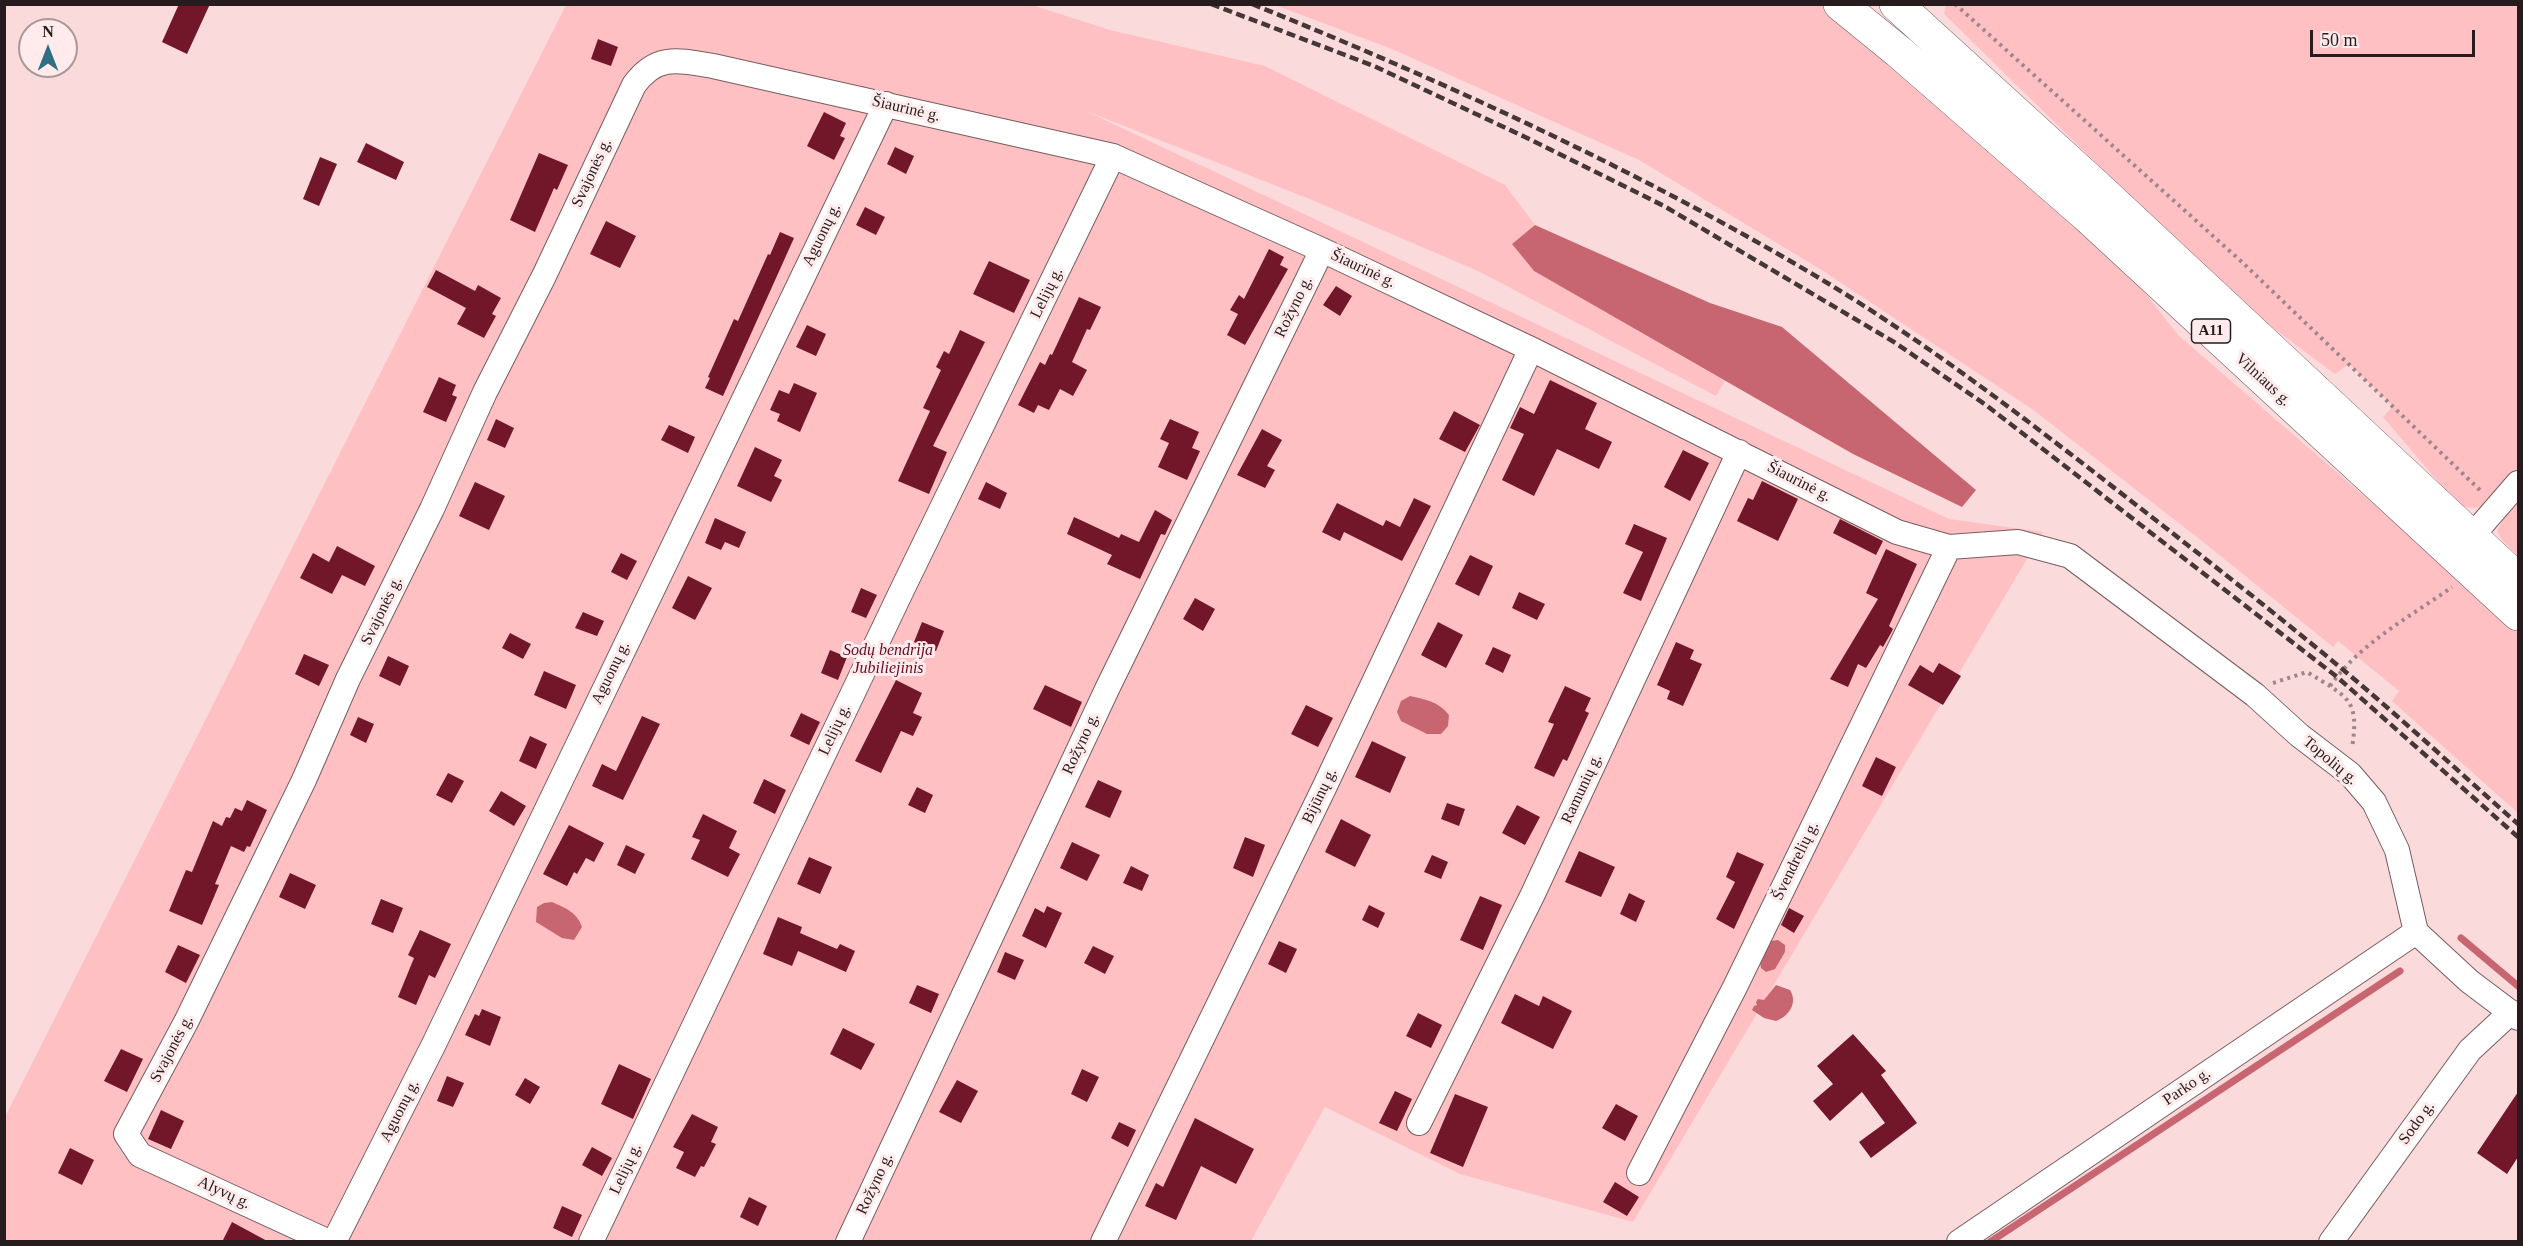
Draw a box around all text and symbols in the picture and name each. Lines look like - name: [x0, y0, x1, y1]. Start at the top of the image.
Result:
- north arrow: [18, 18, 78, 78]
- scale bar: [2313, 18, 2478, 56]
- text: N: [42, 23, 54, 40]
- text: 50 m: [2321, 30, 2358, 50]
- street label: Šiaurinė g.: [870, 92, 942, 126]
- street label: Svajonės g.: [568, 136, 616, 210]
- street label: Aguonų g.: [799, 200, 845, 270]
- street label: Šiaurinė g.: [1328, 246, 1398, 292]
- street label: Lelijų g.: [1026, 264, 1068, 322]
- street label: Rožyno g.: [1271, 273, 1317, 341]
- road number: A11: [2192, 319, 2230, 343]
- street label: Vilniaus g.: [2231, 349, 2295, 411]
- street label: Šiaurinė g.: [1764, 458, 1834, 506]
- street label: Svajonės g.: [357, 574, 407, 648]
- street label: Aguonų g.: [588, 638, 634, 708]
- park label: Sodų bendrija Jubiliejinis: [843, 641, 933, 679]
- street label: Lelijų g.: [815, 701, 855, 759]
- street label: Rožyno g.: [1058, 710, 1104, 778]
- street label: Topolių g.: [2299, 733, 2361, 789]
- street label: Ramunių g.: [1558, 751, 1606, 827]
- street label: Bijūnų g.: [1298, 765, 1342, 827]
- street label: Švendrelių g.: [1769, 818, 1823, 904]
- street label: Svajonės g.: [146, 1012, 198, 1086]
- street label: Parko g.: [2160, 1064, 2214, 1110]
- street label: Aguonų g.: [376, 1077, 424, 1145]
- street label: Sodo g.: [2395, 1098, 2439, 1148]
- street label: Lelijų g.: [606, 1140, 646, 1198]
- street label: Rožyno g.: [852, 1150, 898, 1218]
- street label: Alyvų g.: [195, 1172, 253, 1214]

